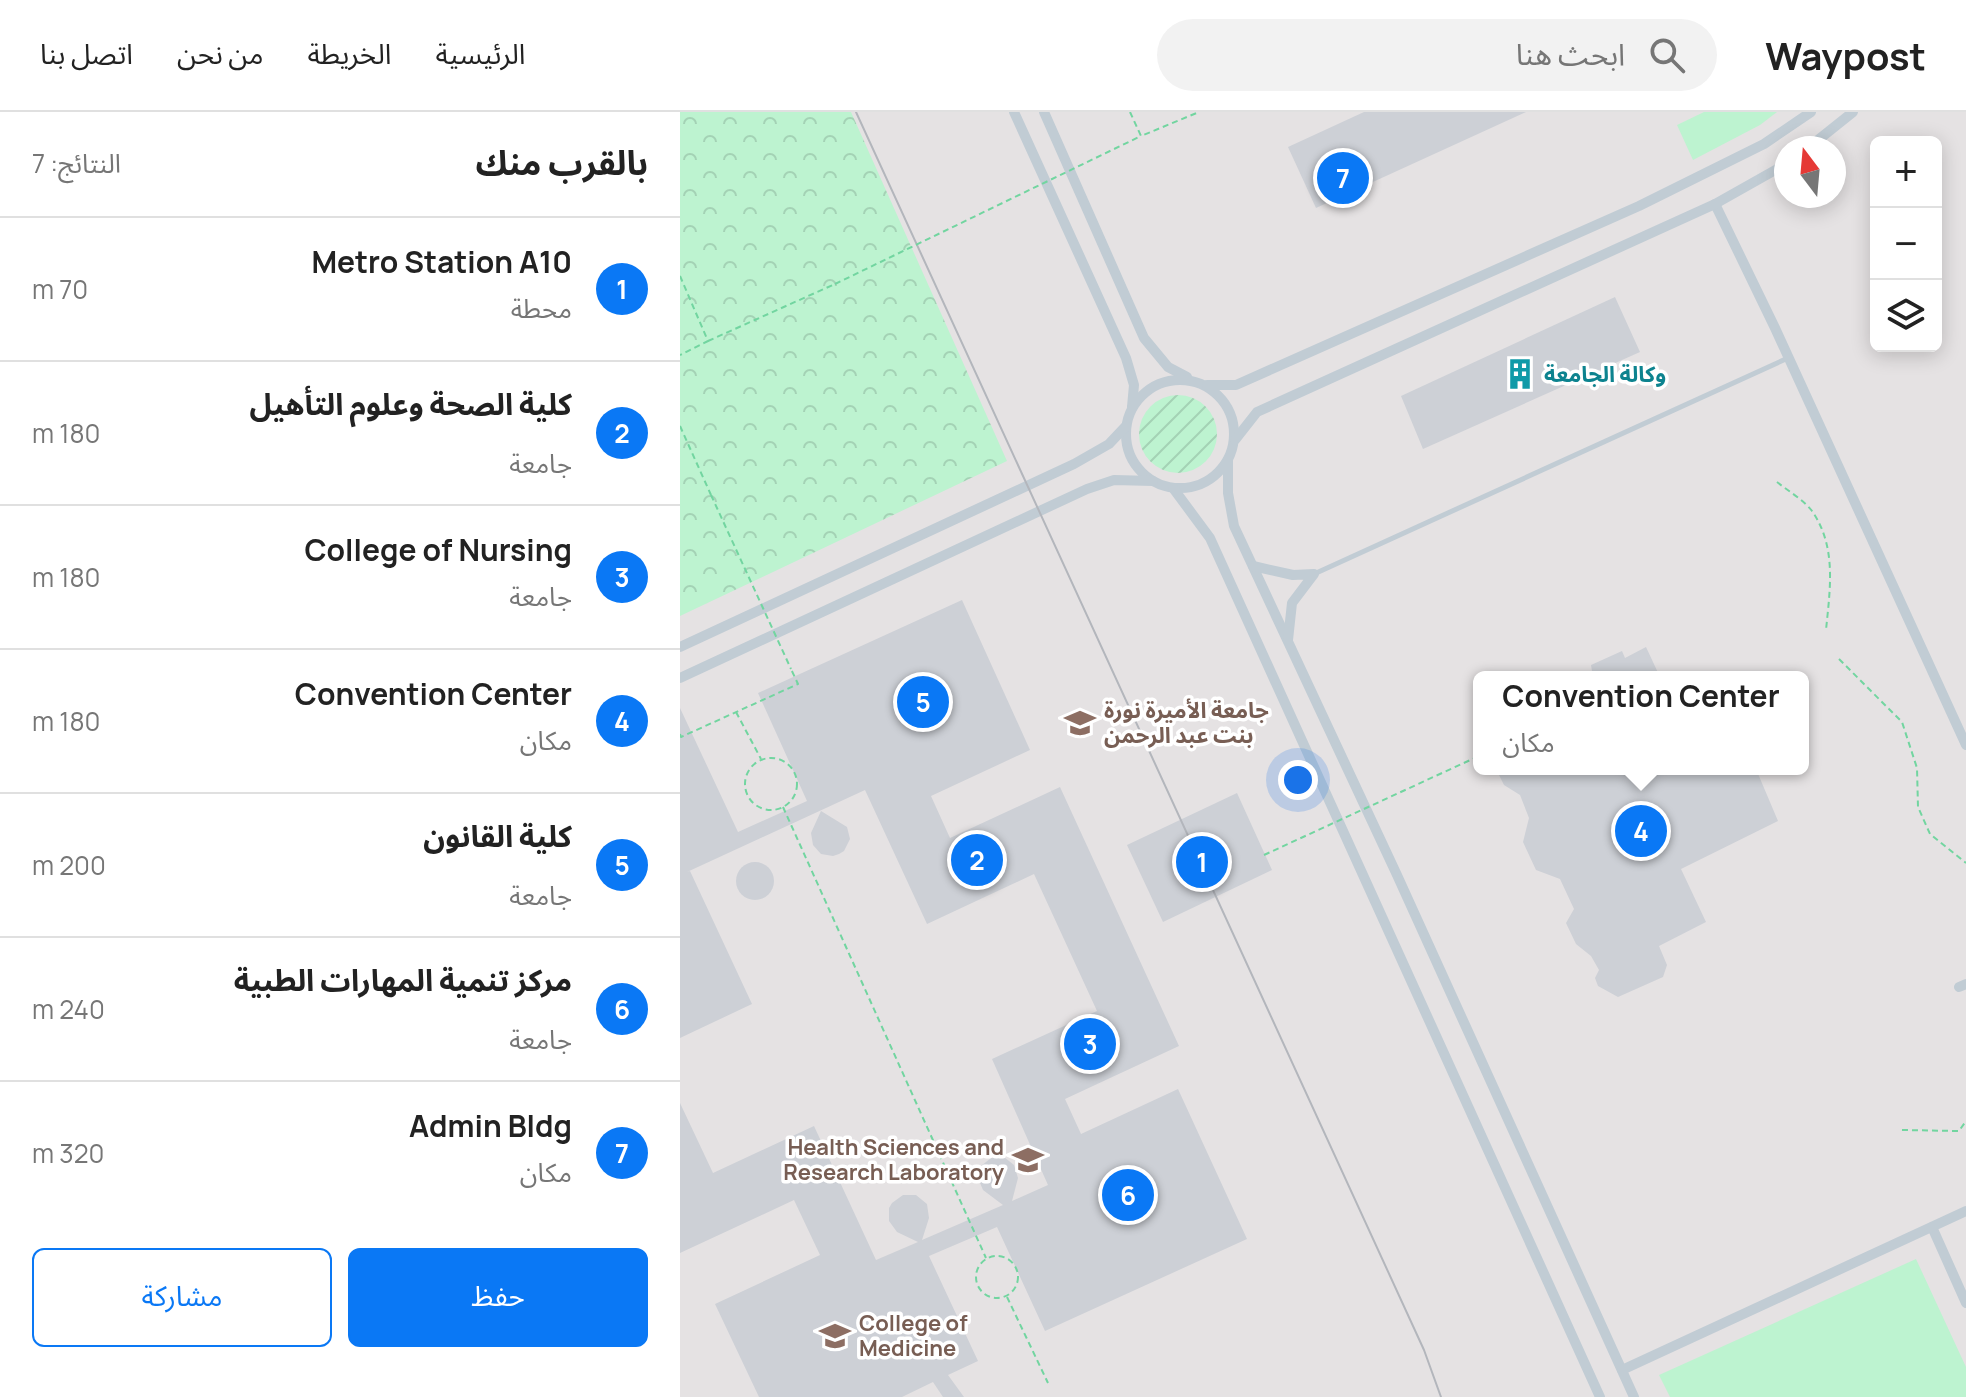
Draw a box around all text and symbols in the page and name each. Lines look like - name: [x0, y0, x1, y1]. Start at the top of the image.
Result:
- search box: [1157, 19, 1717, 91]
- text: Waypost: [1765, 29, 1926, 81]
- text: ابحث هنا: [1516, 33, 1625, 74]
- icon: search: [1645, 33, 1689, 77]
- text: اتصل بنا: [40, 34, 133, 72]
- text: من نحن: [177, 34, 264, 72]
- text: الخريطة: [308, 34, 391, 72]
- text: الرئيسية: [435, 34, 525, 72]
- north arrow: [1774, 136, 1846, 208]
- map controls: [1870, 136, 1942, 352]
- button: +: [1870, 136, 1942, 208]
- text: بالقرب منك: [475, 139, 648, 185]
- text: النتائج: 7: [32, 145, 121, 181]
- pin: 7: [1317, 148, 1369, 208]
- button: −: [1870, 208, 1942, 280]
- text: Metro Station A10: [311, 241, 572, 282]
- text: 70 m: [32, 271, 88, 307]
- text: 1: [616, 271, 628, 307]
- button: layers: [1870, 280, 1942, 352]
- text: محطة: [511, 290, 572, 326]
- building icon: وكالة الجامعة: [1503, 357, 1537, 391]
- place label: وكالة الجامعة: [1544, 359, 1666, 389]
- text: كلية الصحة وعلوم التأهيل: [249, 383, 572, 424]
- text: 180 m: [32, 415, 100, 451]
- text: 2: [614, 415, 630, 451]
- text: جامعة: [509, 445, 572, 481]
- text: College of Nursing: [304, 529, 572, 570]
- text: 180 m: [32, 559, 100, 595]
- text: 3: [614, 559, 630, 595]
- text: جامعة: [509, 578, 572, 614]
- popup: [1473, 671, 1809, 775]
- pin: 5: [897, 672, 949, 732]
- text: Convention Center: [295, 673, 572, 714]
- text: Convention Center: [1502, 675, 1780, 716]
- place label: جامعة الأميرة نورة بنت عبد الرحمن: [1104, 695, 1269, 750]
- text: 180 m: [32, 703, 100, 739]
- text: 4: [614, 703, 630, 739]
- school or university icon: جامعة الأميرة نورة بنت عبد الرحمن: [1063, 706, 1097, 740]
- text: مكان: [520, 722, 572, 758]
- text: مكان: [1502, 724, 1555, 760]
- your location: [1278, 760, 1318, 800]
- pin: 4: [1615, 801, 1667, 861]
- text: كلية القانون: [423, 815, 572, 856]
- pin: 2: [951, 830, 1003, 890]
- pin: 1: [1176, 832, 1228, 892]
- text: 200 m: [32, 847, 106, 883]
- text: 5: [614, 847, 630, 883]
- text: جامعة: [509, 877, 572, 913]
- text: مركز تنمية المهارات الطبية: [234, 959, 572, 1000]
- text: 240 m: [32, 991, 105, 1027]
- text: 6: [614, 991, 630, 1027]
- pin: 3: [1064, 1014, 1116, 1074]
- text: جامعة: [509, 1021, 572, 1057]
- text: Admin Bldg: [409, 1105, 572, 1146]
- place label: Health Sciences and Research Laboratory: [783, 1132, 1005, 1187]
- text: 320 m: [32, 1135, 104, 1171]
- text: 7: [615, 1135, 629, 1171]
- school or university icon: Health Sciences and Research Laboratory: [1011, 1143, 1045, 1177]
- text: مكان: [520, 1154, 572, 1190]
- pin: 6: [1102, 1165, 1154, 1225]
- button: مشاركة: [32, 1248, 332, 1347]
- button: حفظ: [348, 1248, 648, 1347]
- place label: College of Medicine: [859, 1308, 968, 1363]
- school or university icon: College of Medicine: [818, 1319, 852, 1353]

